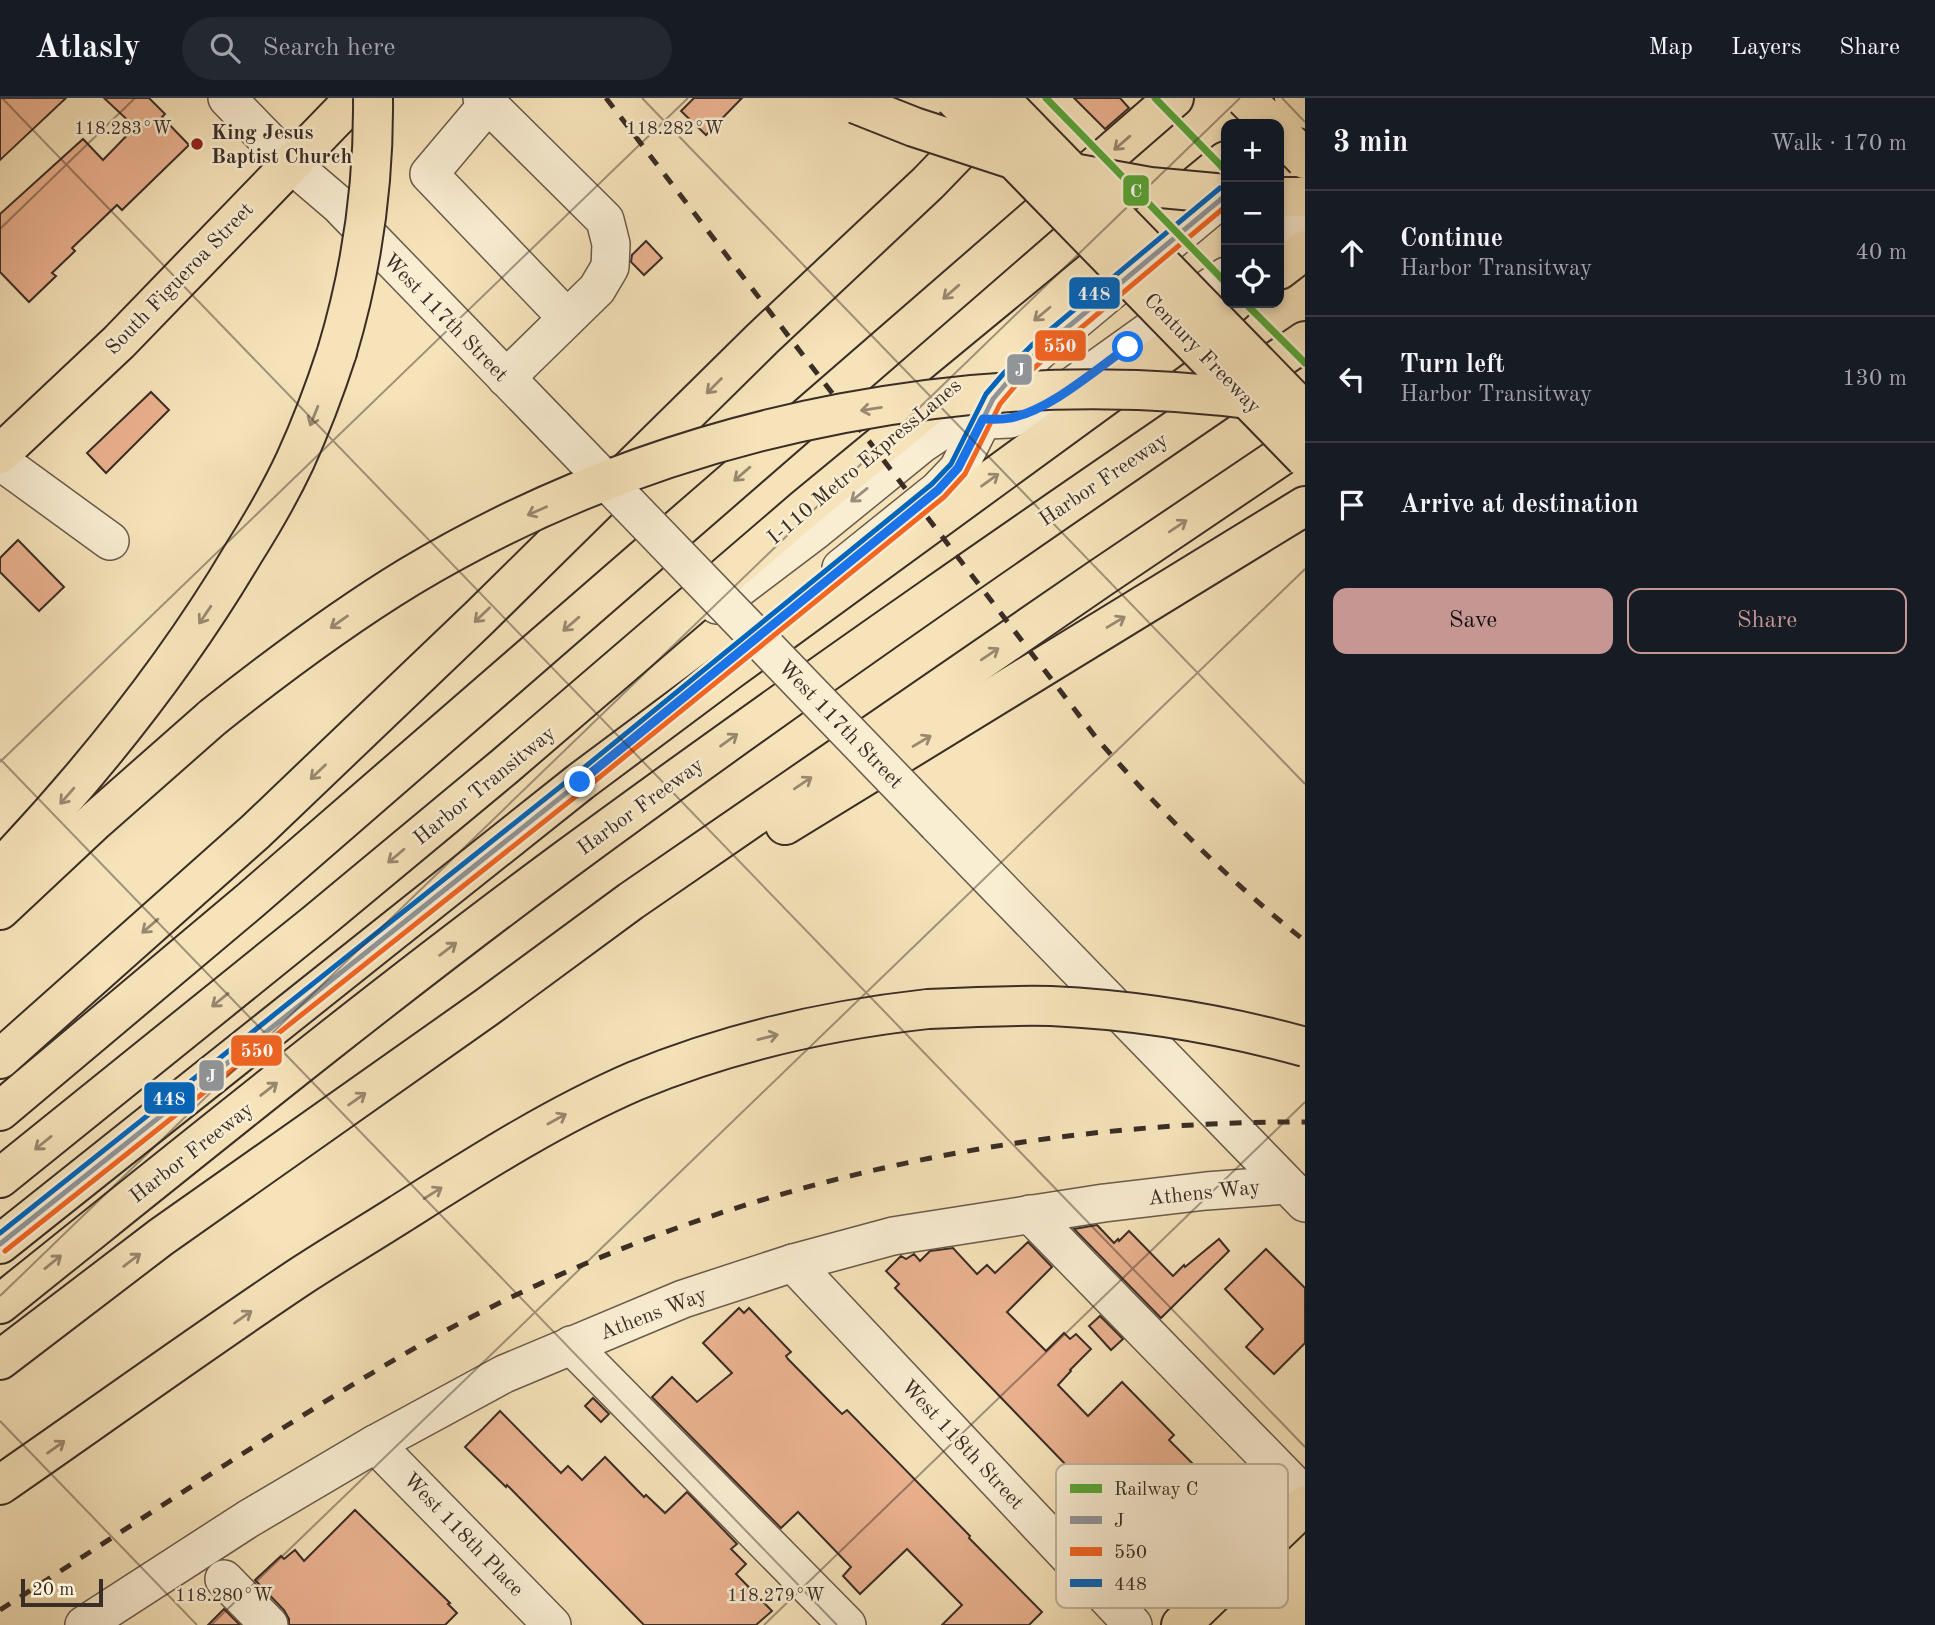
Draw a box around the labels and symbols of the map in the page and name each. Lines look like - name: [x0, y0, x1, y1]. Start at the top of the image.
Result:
- text: 118.283°W: [74, 120, 172, 138]
- text: 118.282°W: [626, 120, 724, 138]
- place label: King Jesus Baptist Church: [211, 123, 353, 168]
- one-way arrow: [1113, 135, 1131, 151]
- marker: King Jesus Baptist Church: [189, 136, 205, 152]
- line badge: C: [1122, 174, 1150, 207]
- text: C: [1130, 183, 1142, 202]
- street label: South Figueroa Street: [102, 199, 258, 359]
- street label: West 117th Street: [379, 250, 511, 386]
- line badge: 448: [1068, 276, 1121, 310]
- one-way arrow: [942, 284, 960, 300]
- text: 448: [1077, 286, 1111, 305]
- street label: Century Freeway: [1139, 290, 1264, 418]
- one-way arrow: [1033, 306, 1051, 322]
- line badge: 550: [1034, 329, 1087, 362]
- route start: [1112, 331, 1143, 362]
- text: 550: [1043, 338, 1077, 357]
- line badge: J: [1006, 353, 1033, 386]
- text: J: [1015, 362, 1025, 381]
- street label: I-110 Metro ExpressLanes: [764, 375, 966, 549]
- one-way arrow: [705, 378, 722, 395]
- one-way arrow: [860, 403, 883, 416]
- one-way arrow: [307, 405, 320, 427]
- street label: Harbor Freeway: [1036, 430, 1172, 531]
- one-way arrow: [734, 466, 752, 482]
- one-way arrow: [980, 473, 999, 487]
- one-way arrow: [851, 487, 869, 503]
- one-way arrow: [527, 505, 549, 518]
- one-way arrow: [1168, 519, 1187, 533]
- one-way arrow: [197, 605, 211, 625]
- one-way arrow: [474, 606, 491, 623]
- one-way arrow: [330, 615, 349, 629]
- one-way arrow: [1105, 615, 1125, 629]
- one-way arrow: [562, 616, 580, 632]
- one-way arrow: [980, 647, 999, 661]
- street label: West 117th Street: [774, 657, 906, 793]
- street label: Harbor Transitway: [410, 723, 560, 850]
- one-way arrow: [719, 733, 738, 747]
- one-way arrow: [911, 733, 931, 747]
- street label: Harbor Freeway: [574, 755, 708, 860]
- one-way arrow: [310, 764, 327, 781]
- route end: [564, 766, 595, 797]
- one-way arrow: [792, 776, 812, 790]
- one-way arrow: [59, 787, 75, 805]
- one-way arrow: [387, 848, 405, 864]
- one-way arrow: [141, 918, 159, 934]
- one-way arrow: [439, 941, 457, 956]
- one-way arrow: [211, 993, 229, 1008]
- one-way arrow: [756, 1030, 779, 1043]
- line badge: 550: [230, 1034, 283, 1067]
- text: 550: [240, 1043, 274, 1062]
- line badge: J: [198, 1059, 225, 1092]
- text: J: [206, 1068, 216, 1087]
- line badge: 448: [143, 1081, 196, 1115]
- one-way arrow: [260, 1082, 278, 1097]
- text: 448: [152, 1091, 186, 1110]
- one-way arrow: [347, 1092, 366, 1106]
- street label: Harbor Freeway: [126, 1099, 258, 1208]
- one-way arrow: [546, 1112, 566, 1126]
- one-way arrow: [34, 1136, 52, 1151]
- street label: Athens Way: [1147, 1177, 1261, 1210]
- one-way arrow: [423, 1185, 443, 1199]
- one-way arrow: [123, 1252, 141, 1267]
- one-way arrow: [44, 1254, 62, 1269]
- street label: Athens Way: [597, 1284, 710, 1344]
- one-way arrow: [233, 1310, 252, 1324]
- street label: West 118th Street: [897, 1376, 1027, 1514]
- one-way arrow: [46, 1440, 65, 1454]
- legend: [1056, 1464, 1288, 1608]
- street label: West 118th Place: [399, 1469, 527, 1601]
- text: Railway C: [1114, 1481, 1199, 1500]
- text: J: [1114, 1513, 1124, 1532]
- text: 550: [1114, 1544, 1147, 1563]
- scale bar: [21, 1576, 103, 1608]
- text: 448: [1114, 1576, 1147, 1595]
- text: 118.280°W: [175, 1587, 273, 1605]
- text: 118.279°W: [727, 1587, 825, 1605]

